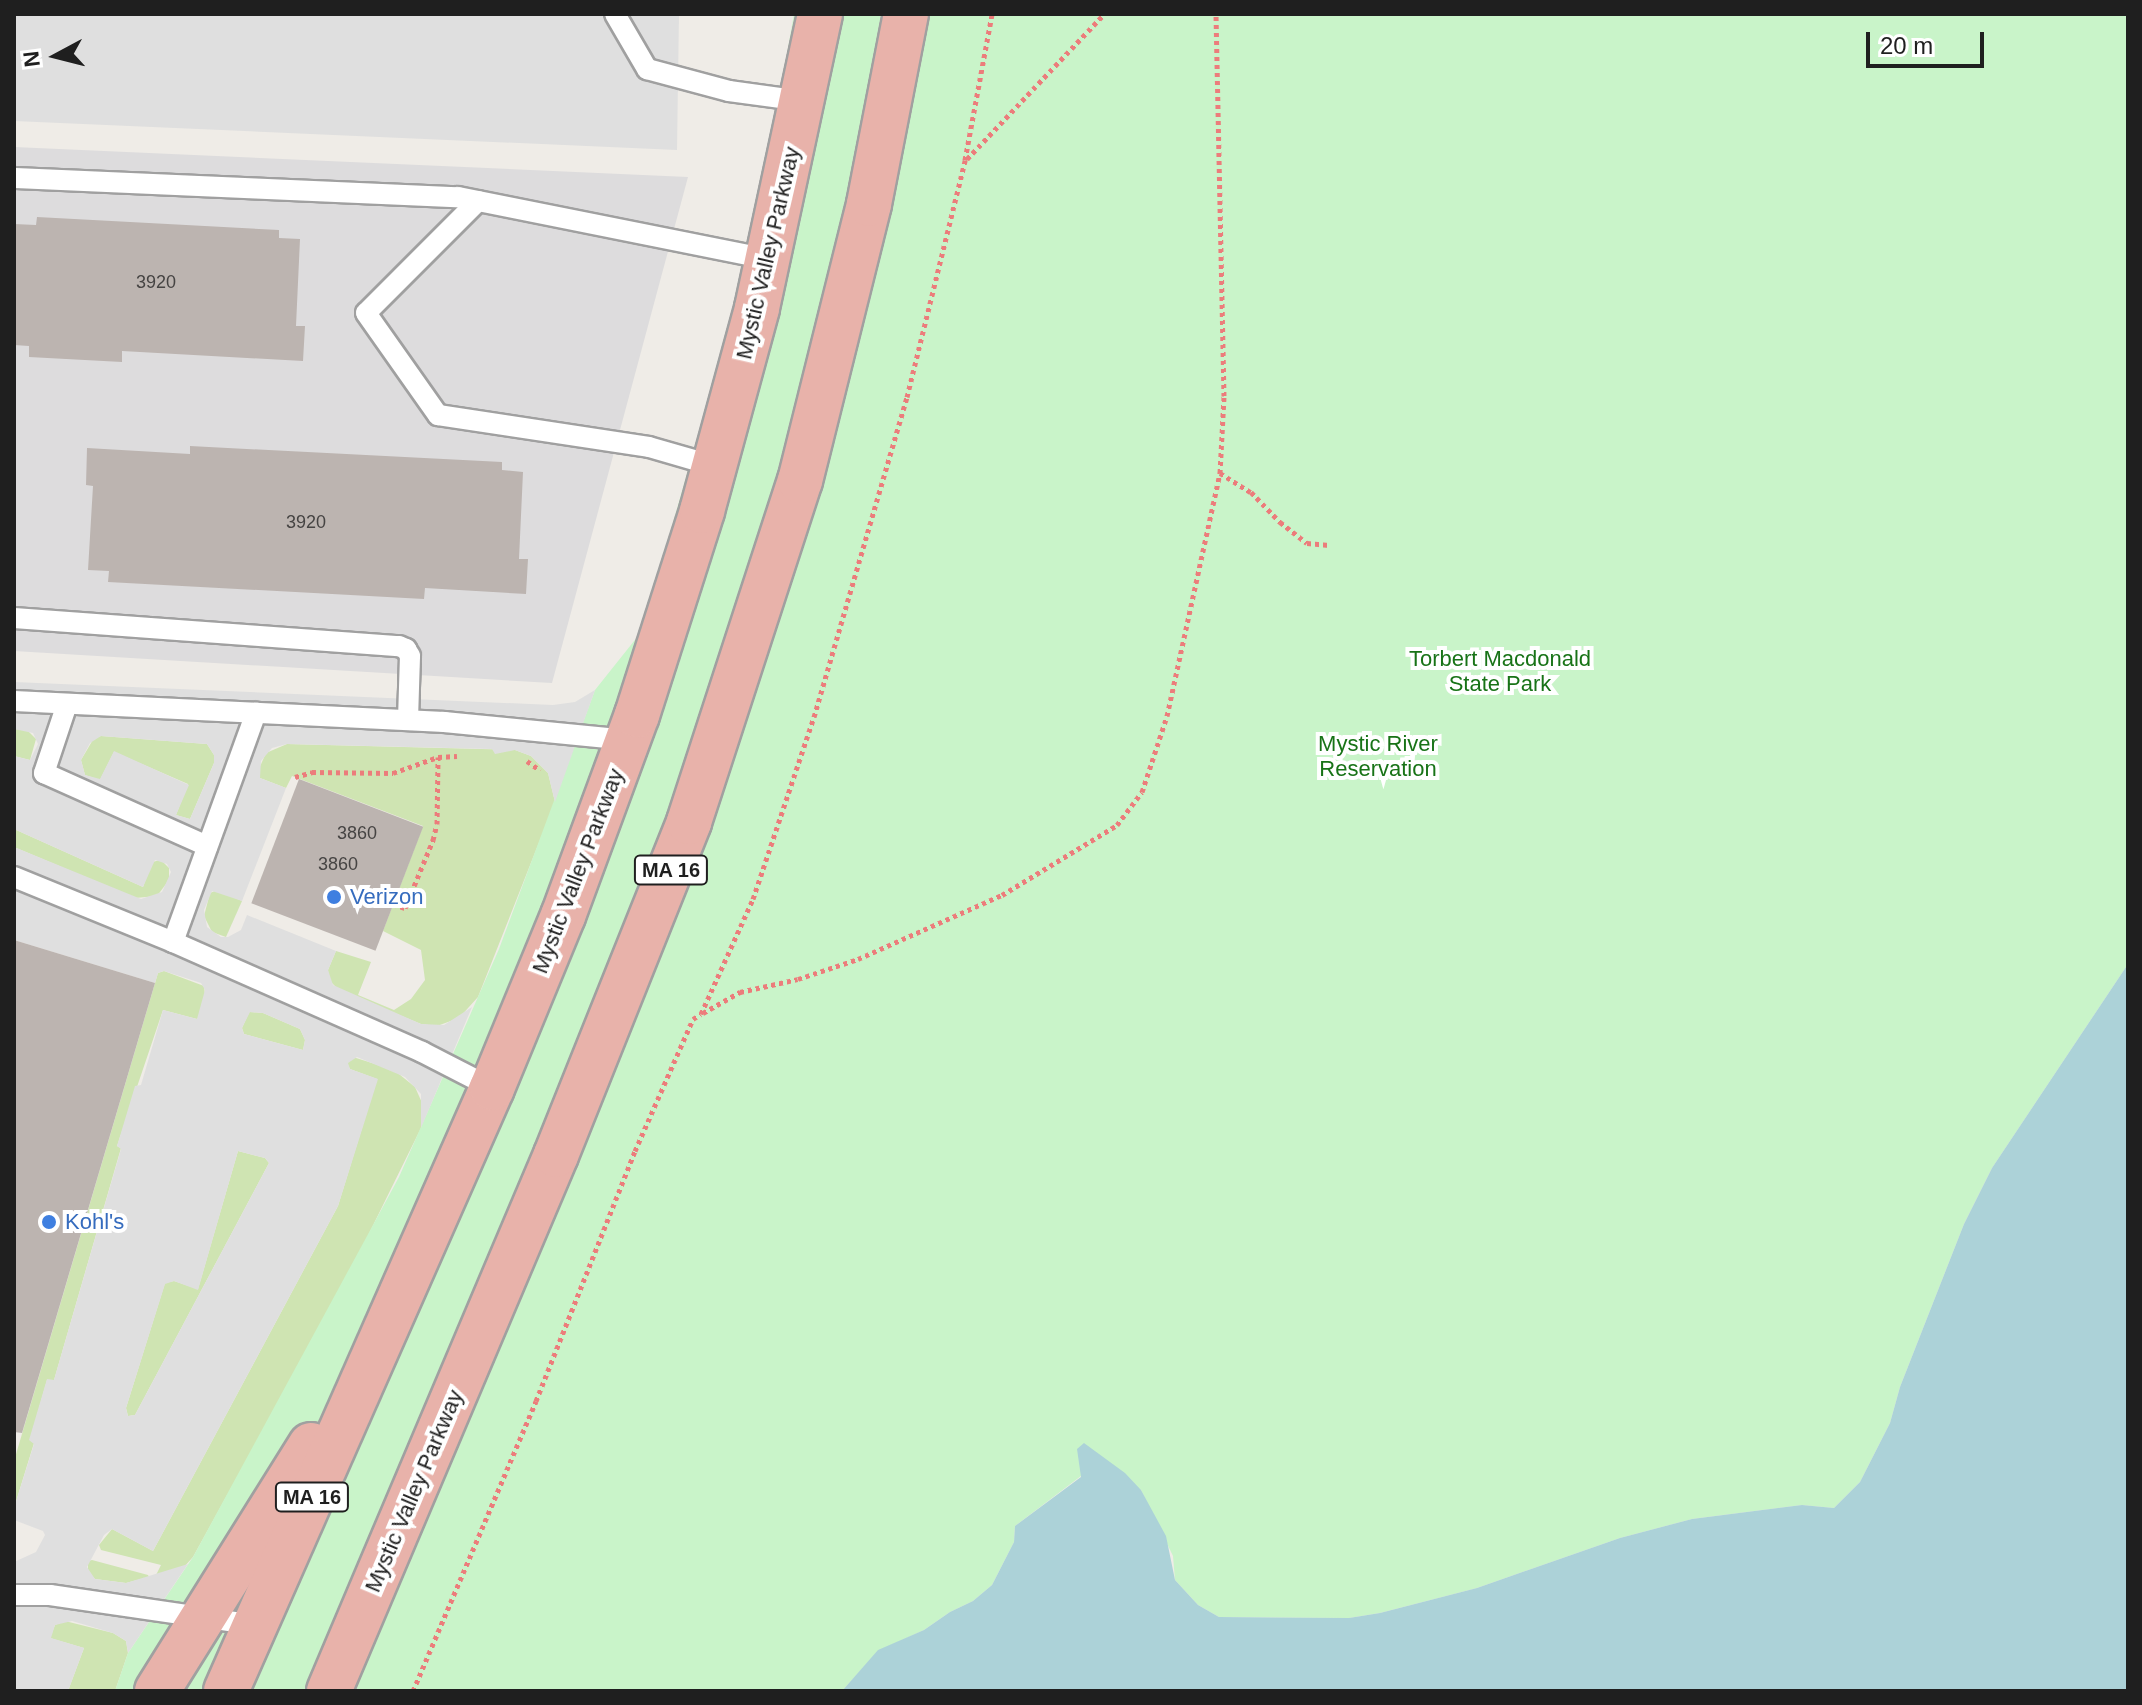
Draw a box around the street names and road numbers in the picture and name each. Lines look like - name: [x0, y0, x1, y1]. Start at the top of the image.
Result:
- street label: Mystic Valley Parkway: [731, 144, 805, 362]
- street label: Mystic Valley Parkway: [527, 765, 629, 977]
- road number: MA 16: [633, 854, 709, 886]
- street label: Mystic Valley Parkway: [359, 1386, 469, 1596]
- road number: MA 16: [274, 1481, 350, 1513]

